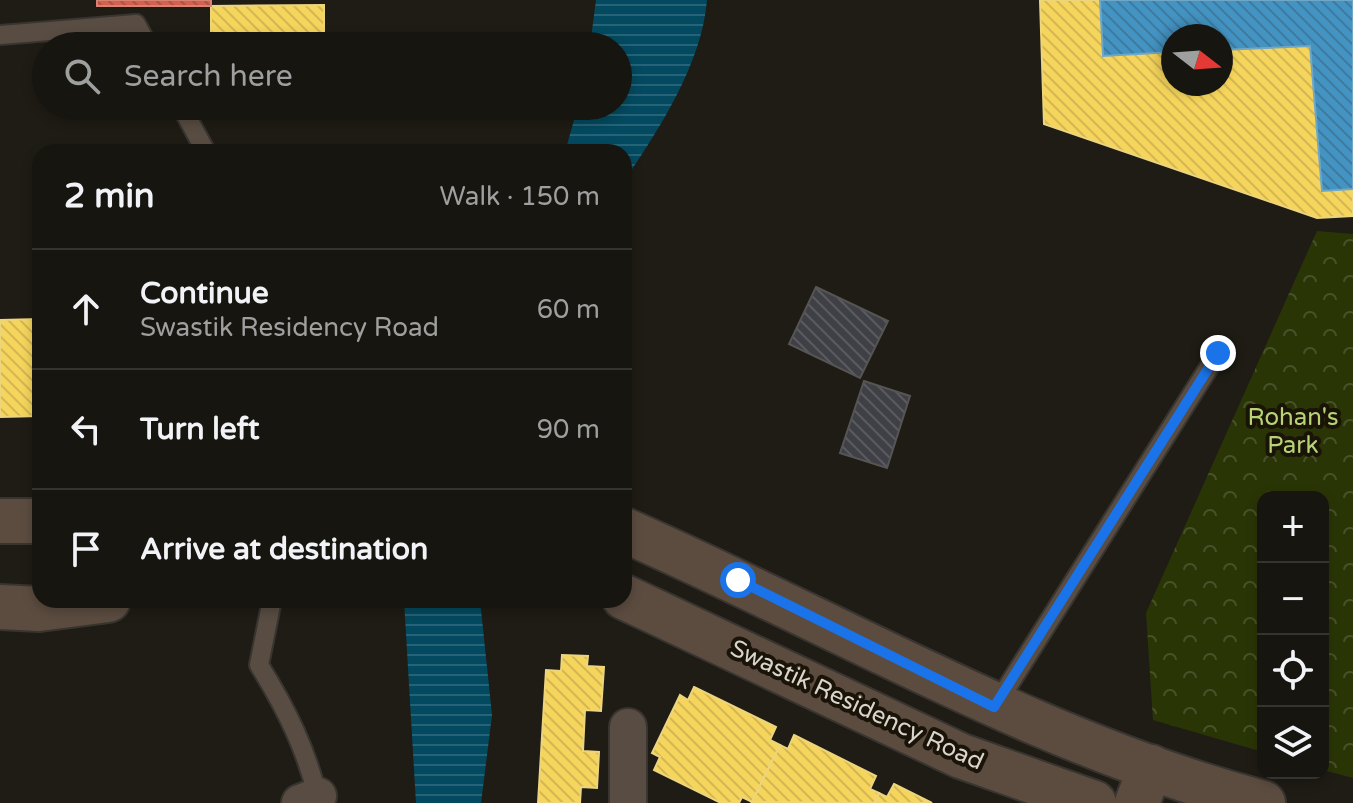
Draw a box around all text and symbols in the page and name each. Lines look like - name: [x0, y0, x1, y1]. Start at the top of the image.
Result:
- north arrow: [1161, 24, 1233, 96]
- search box: [32, 32, 632, 120]
- icon: search: [60, 54, 104, 98]
- text: Search here: [124, 58, 293, 95]
- text: 2 min: [64, 176, 155, 217]
- text: Walk · 150 m: [440, 181, 600, 212]
- text: Continue: [140, 275, 269, 312]
- icon: ahead: [64, 287, 108, 331]
- text: 60 m: [537, 294, 600, 325]
- text: Swastik Residency Road: [140, 312, 439, 343]
- route end: [1200, 335, 1236, 371]
- park label: Rohan's Park: [1247, 403, 1339, 460]
- icon: left: [64, 407, 108, 451]
- text: Turn left: [140, 411, 259, 448]
- text: 90 m: [537, 414, 600, 445]
- map controls: [1257, 491, 1329, 779]
- button: +: [1257, 491, 1329, 563]
- icon: arrive: [64, 527, 108, 571]
- text: Arrive at destination: [140, 531, 428, 568]
- route start: [720, 562, 756, 598]
- button: −: [1257, 563, 1329, 635]
- street label: Swastik Residency Road: [726, 634, 988, 776]
- button: locate: [1257, 635, 1329, 707]
- button: layers: [1257, 707, 1329, 779]

